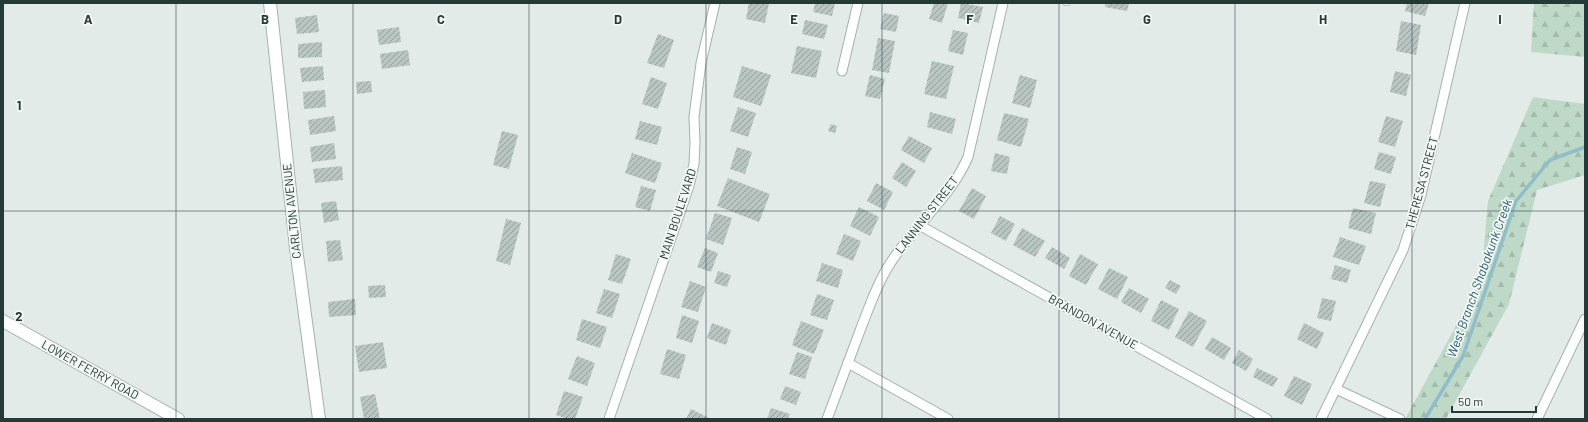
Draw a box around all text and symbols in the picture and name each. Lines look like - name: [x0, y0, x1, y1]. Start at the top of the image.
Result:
- text: A: [84, 11, 93, 27]
- text: B: [261, 11, 269, 27]
- text: C: [437, 11, 445, 27]
- text: D: [614, 11, 622, 27]
- text: E: [790, 11, 798, 27]
- text: F: [966, 11, 974, 27]
- text: G: [1143, 11, 1151, 27]
- text: H: [1319, 11, 1327, 27]
- text: I: [1498, 11, 1502, 27]
- text: 1: [17, 97, 21, 113]
- street label: THERESA STREET: [1402, 135, 1440, 231]
- street label: CARLTON AVENUE: [279, 163, 303, 260]
- street label: MAIN BOULEVARD: [656, 167, 698, 261]
- street label: LANNING STREET: [892, 173, 961, 256]
- water label: West Branch Shabakunk Creek: [1443, 196, 1515, 359]
- street label: BRANDON AVENUE: [1046, 291, 1141, 351]
- text: 2: [15, 308, 23, 324]
- street label: LOWER FERRY ROAD: [39, 337, 141, 402]
- scale bar: [1452, 388, 1536, 414]
- text: 50 m: [1458, 394, 1483, 408]

